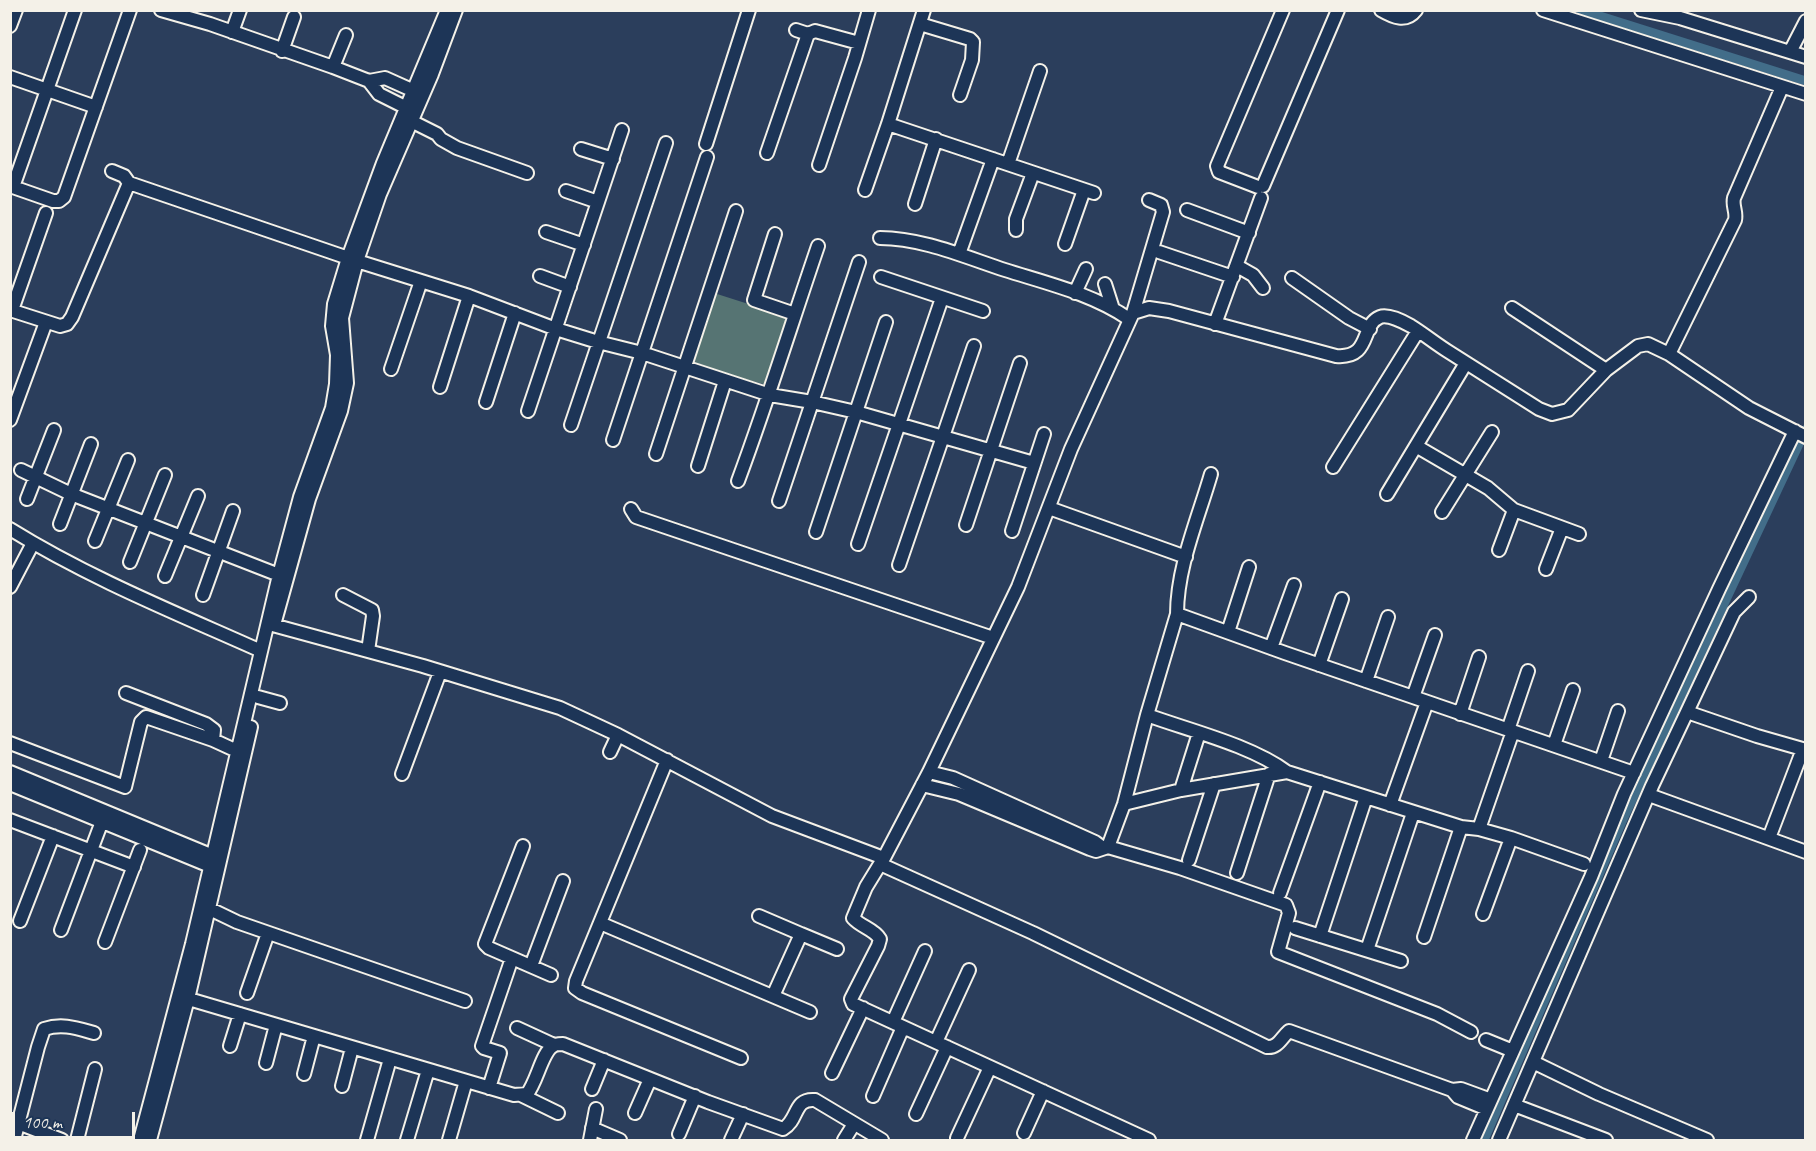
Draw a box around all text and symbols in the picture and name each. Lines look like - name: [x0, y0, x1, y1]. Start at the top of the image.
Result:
- scale bar: [15, 1100, 138, 1138]
- text: 100 m: [23, 1111, 62, 1133]

